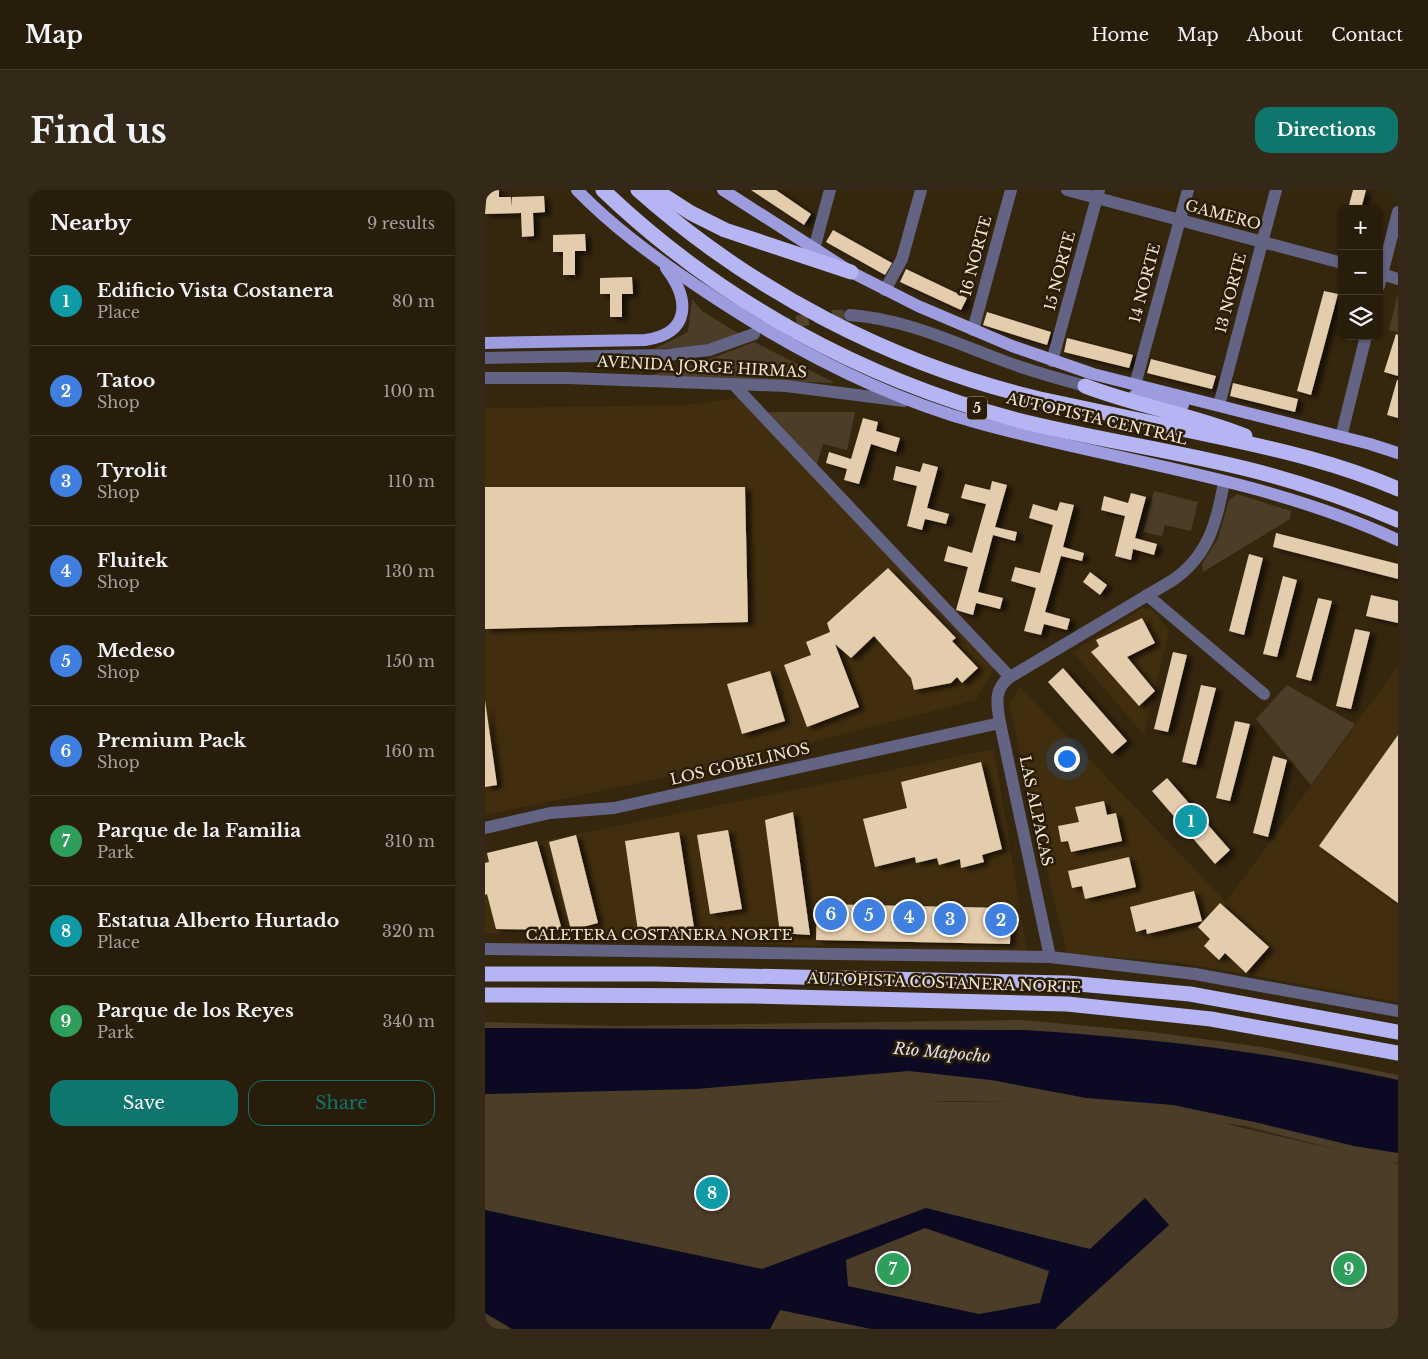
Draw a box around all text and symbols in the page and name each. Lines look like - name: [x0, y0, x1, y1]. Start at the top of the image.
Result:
- text: Map: [25, 20, 83, 49]
- text: Home: [1091, 24, 1149, 46]
- text: Map: [1177, 24, 1219, 46]
- text: About: [1247, 24, 1303, 46]
- text: Contact: [1331, 24, 1403, 46]
- button: Directions: [1255, 107, 1398, 153]
- text: Find us: [30, 109, 167, 152]
- street label: GAMERO: [1183, 195, 1263, 234]
- map controls: [1338, 205, 1383, 340]
- button: +: [1338, 205, 1383, 250]
- text: Nearby: [50, 210, 131, 236]
- text: 9 results: [367, 213, 435, 233]
- street label: 16 NORTE: [956, 214, 995, 298]
- street label: 15 NORTE: [1040, 229, 1079, 313]
- street label: 14 NORTE: [1125, 241, 1164, 325]
- button: −: [1338, 250, 1383, 295]
- street label: 13 NORTE: [1211, 251, 1250, 335]
- text: Edificio Vista Costanera: [97, 279, 334, 302]
- text: 1: [63, 291, 69, 311]
- text: 80 m: [392, 291, 435, 311]
- button: layers: [1338, 295, 1383, 340]
- text: Place: [97, 302, 140, 322]
- street label: AVENIDA JORGE HIRMAS: [596, 351, 807, 381]
- text: Tatoo: [97, 369, 155, 392]
- text: 2: [61, 381, 71, 401]
- text: 100 m: [383, 381, 435, 401]
- street label: AUTOPISTA CENTRAL: [1004, 388, 1189, 449]
- text: Shop: [97, 392, 140, 412]
- road number: 5: [967, 397, 987, 420]
- text: Tyrolit: [97, 459, 167, 482]
- text: 3: [61, 471, 71, 491]
- text: 110 m: [388, 471, 435, 491]
- text: Shop: [97, 482, 140, 502]
- text: Fluitek: [97, 549, 168, 572]
- text: 4: [61, 561, 71, 581]
- text: 130 m: [385, 561, 435, 581]
- text: Shop: [97, 572, 140, 592]
- text: Medeso: [97, 639, 175, 662]
- text: 5: [61, 651, 71, 671]
- text: 150 m: [386, 651, 435, 671]
- text: Shop: [97, 662, 140, 682]
- text: Premium Pack: [97, 729, 246, 752]
- street label: LOS GOBELINOS: [668, 738, 812, 789]
- text: 6: [61, 741, 71, 761]
- text: 160 m: [384, 741, 435, 761]
- your location: [1054, 746, 1080, 772]
- text: Shop: [97, 752, 140, 772]
- street label: LAS ALPACAS: [1016, 754, 1057, 868]
- pin: 1: [1175, 802, 1207, 840]
- text: Parque de la Familia: [97, 819, 301, 842]
- text: 7: [62, 831, 70, 851]
- text: 310 m: [385, 831, 435, 851]
- text: Park: [97, 842, 134, 862]
- pin: 6: [815, 895, 847, 933]
- pin: 5: [853, 896, 885, 934]
- pin: 4: [893, 898, 925, 936]
- pin: 3: [934, 900, 966, 938]
- pin: 2: [985, 901, 1017, 939]
- text: Estatua Alberto Hurtado: [97, 909, 339, 932]
- text: 8: [61, 921, 71, 941]
- text: 320 m: [382, 921, 435, 941]
- street label: CALETERA COSTANERA NORTE: [526, 925, 793, 944]
- text: Place: [97, 932, 140, 952]
- street label: AUTOPISTA COSTANERA NORTE: [806, 968, 1081, 997]
- text: Parque de los Reyes: [97, 999, 294, 1022]
- text: 9: [61, 1011, 71, 1031]
- text: 340 m: [383, 1011, 435, 1031]
- text: Park: [97, 1022, 134, 1042]
- water label: Río Mapocho: [892, 1038, 991, 1066]
- button: Save: [50, 1080, 238, 1126]
- button: Share: [248, 1080, 435, 1126]
- pin: 8: [696, 1174, 728, 1212]
- pin: 7: [877, 1250, 909, 1288]
- pin: 9: [1333, 1250, 1365, 1288]

